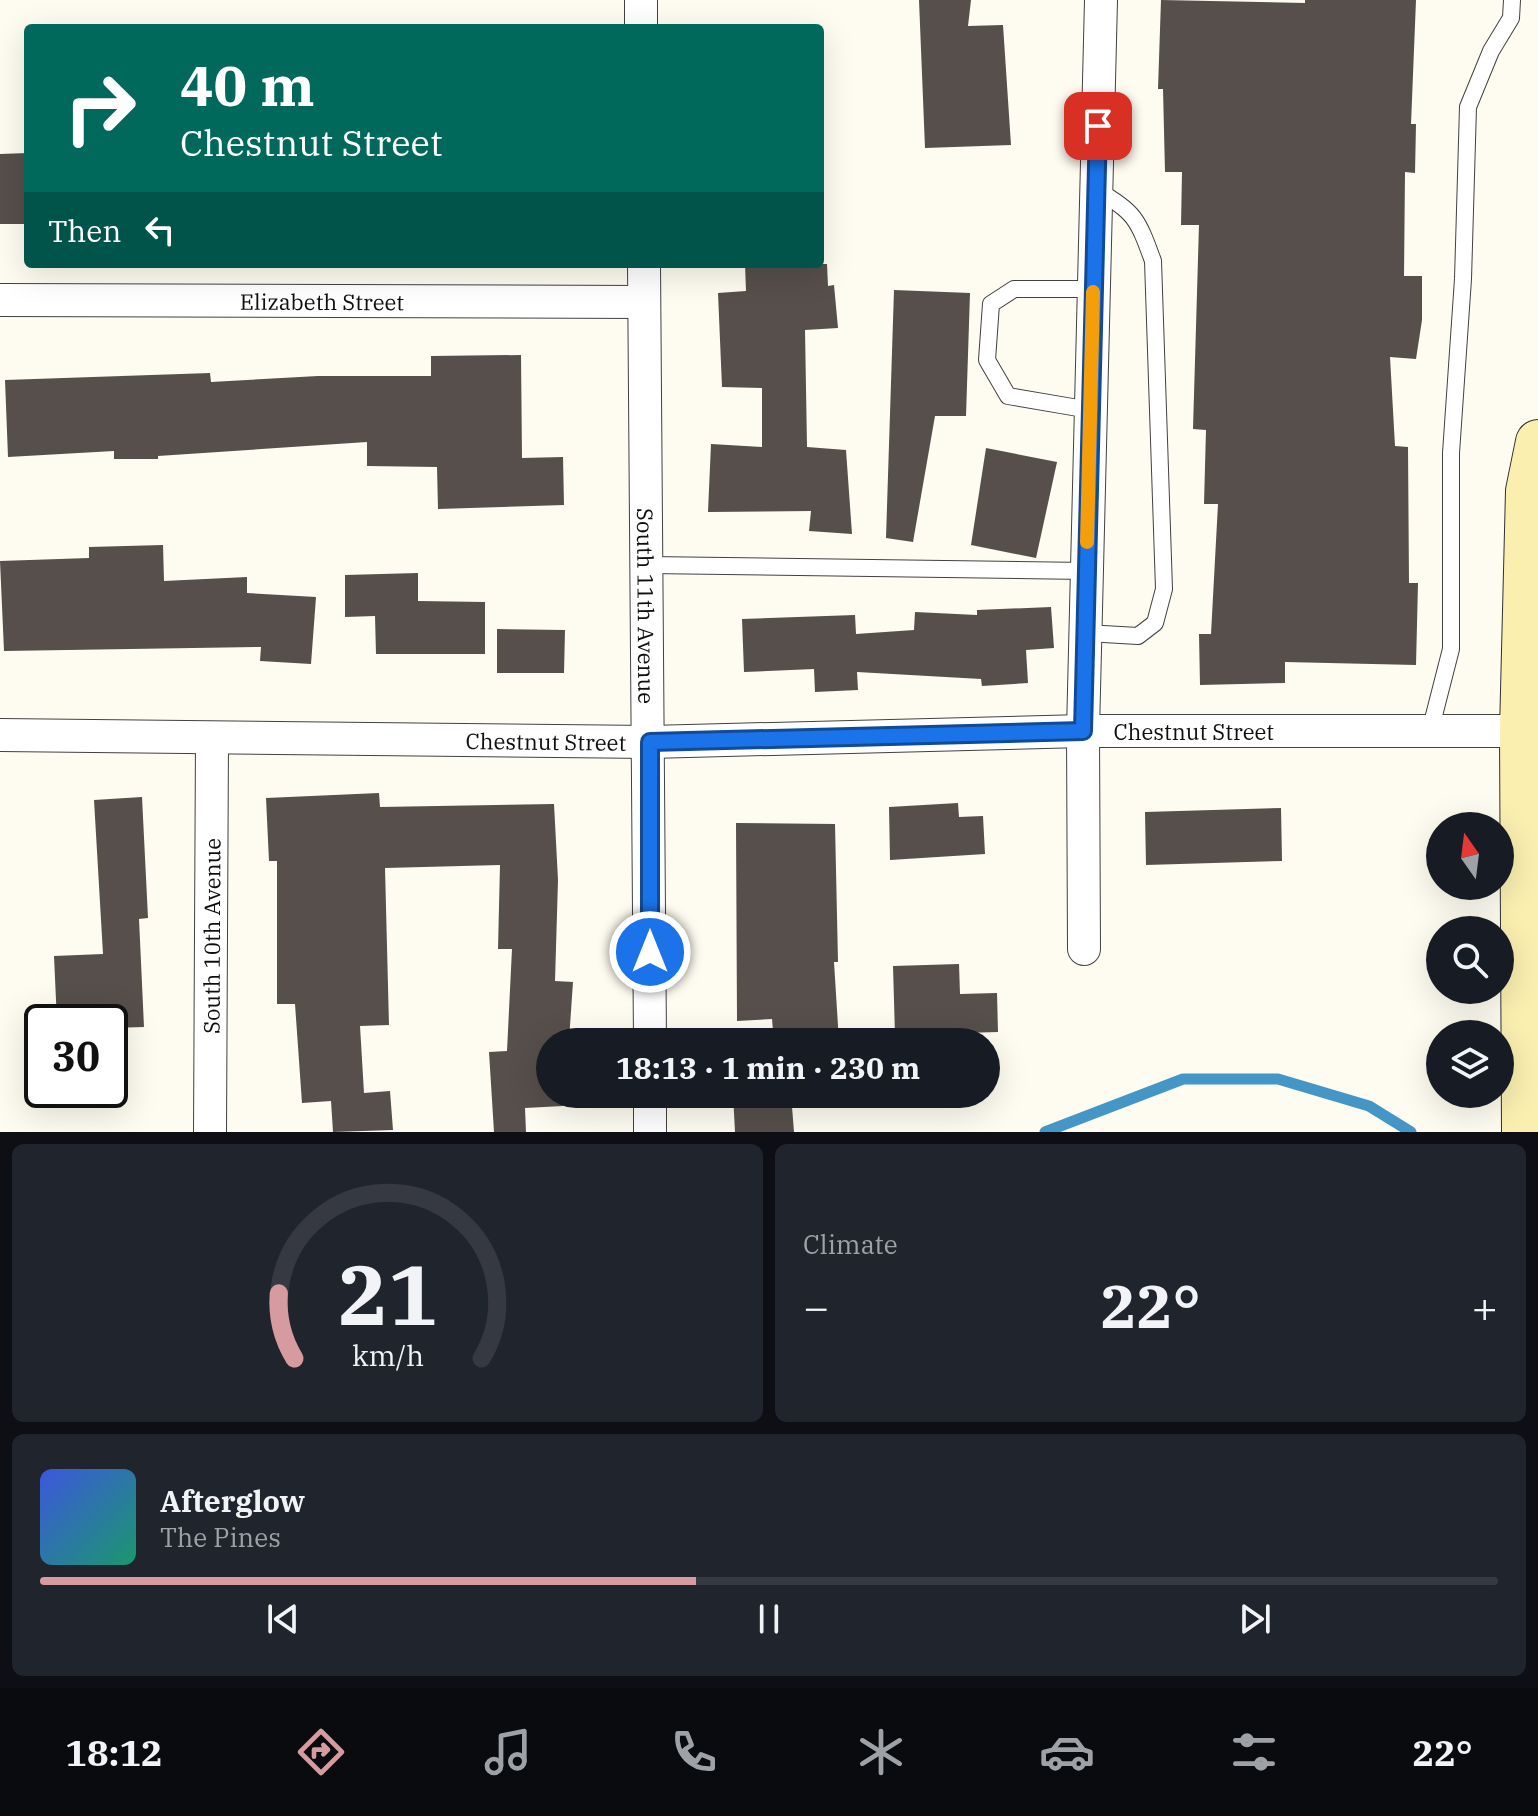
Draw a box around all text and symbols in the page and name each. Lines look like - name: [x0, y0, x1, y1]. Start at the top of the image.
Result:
- text: 40 m: [180, 49, 315, 121]
- icon: right: [48, 56, 152, 160]
- pin: [1064, 92, 1132, 160]
- icon: arrive: [1076, 104, 1120, 148]
- text: Chestnut Street: [180, 119, 443, 166]
- icon: left: [138, 208, 182, 252]
- text: Then: [48, 211, 122, 250]
- street label: Elizabeth Street: [240, 286, 404, 316]
- street label: South 11th Avenue: [631, 508, 662, 704]
- street label: Chestnut Street: [1114, 717, 1274, 746]
- street label: Chestnut Street: [466, 726, 627, 756]
- north arrow: [1426, 812, 1514, 900]
- map controls: [1426, 812, 1514, 1108]
- street label: South 10th Avenue: [196, 838, 226, 1034]
- position arrow: [608, 910, 692, 994]
- button: search: [1426, 916, 1514, 1004]
- speed limit sign: 30: [24, 1004, 128, 1108]
- button: layers: [1426, 1020, 1514, 1108]
- text: 18:13 · 1 min · 230 m: [616, 1048, 920, 1087]
- text: Climate: [803, 1227, 898, 1261]
- text: 21: [338, 1240, 437, 1348]
- text: 22°: [1100, 1266, 1201, 1345]
- text: −: [803, 1278, 829, 1335]
- text: +: [1472, 1278, 1498, 1335]
- text: km/h: [351, 1337, 424, 1374]
- text: Afterglow: [160, 1481, 305, 1520]
- text: The Pines: [160, 1520, 281, 1554]
- icon: previous: [261, 1597, 305, 1641]
- icon: pause: [747, 1597, 791, 1641]
- icon: next: [1233, 1597, 1277, 1641]
- icon: directions: [293, 1724, 349, 1780]
- icon: music: [480, 1724, 536, 1780]
- icon: phone: [666, 1724, 722, 1780]
- icon: climate: [853, 1724, 909, 1780]
- icon: car: [1039, 1724, 1095, 1780]
- icon: filters: [1226, 1724, 1282, 1780]
- text: 18:12: [65, 1729, 163, 1776]
- text: 22°: [1413, 1729, 1473, 1776]

